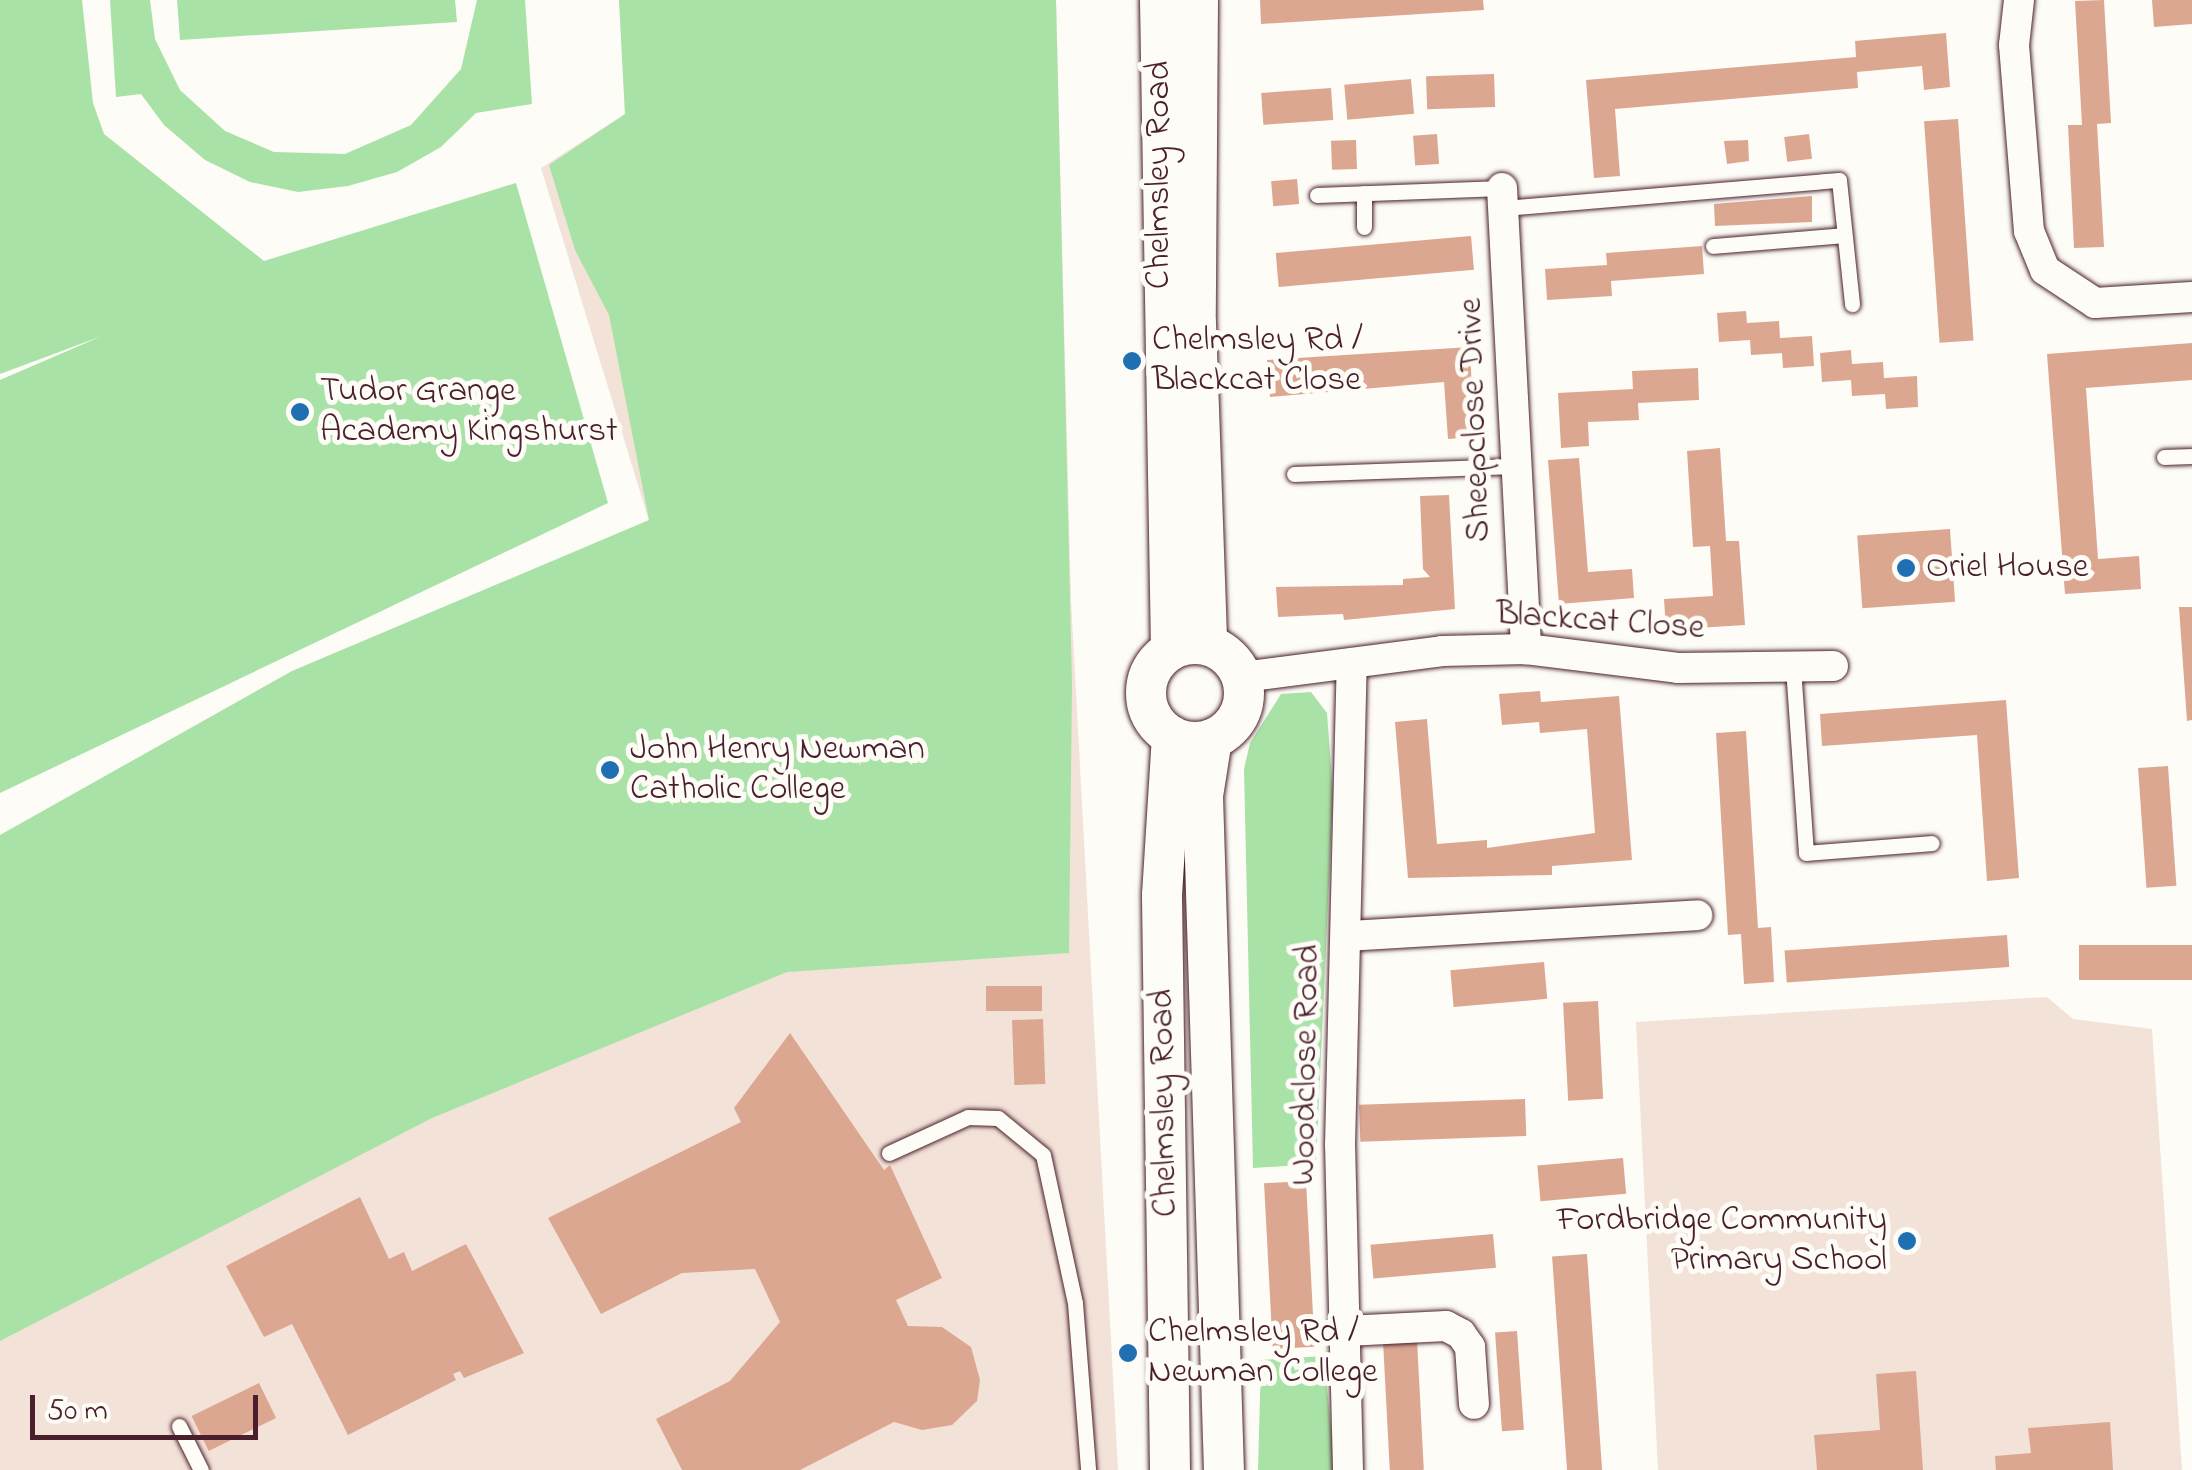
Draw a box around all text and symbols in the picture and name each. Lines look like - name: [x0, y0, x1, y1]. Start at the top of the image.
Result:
- street label: Chelmsley Road: [1139, 61, 1181, 289]
- street label: Sheepclose Drive: [1451, 297, 1501, 543]
- place label: Chelmsley Rd / Blackcat Close: [1152, 320, 1363, 402]
- marker: Chelmsley Rd / Blackcat Close: [1121, 350, 1143, 372]
- place label: Tudor Grange Academy Kingshurst: [320, 371, 618, 453]
- marker: Tudor Grange Academy Kingshurst: [289, 401, 311, 423]
- place label: Oriel House: [1926, 547, 2088, 589]
- marker: Oriel House: [1895, 557, 1917, 579]
- street label: Blackcat Close: [1494, 594, 1706, 650]
- place label: John Henry Newman Catholic College: [630, 729, 925, 811]
- marker: John Henry Newman Catholic College: [599, 759, 621, 781]
- street label: Woodclose Road: [1284, 944, 1330, 1186]
- street label: Chelmsley Road: [1142, 989, 1188, 1217]
- place label: Fordbridge Community Primary School: [1557, 1200, 1887, 1282]
- marker: Fordbridge Community Primary School: [1896, 1230, 1918, 1252]
- place label: Chelmsley Rd / Newman College: [1148, 1312, 1378, 1394]
- marker: Chelmsley Rd / Newman College: [1117, 1342, 1139, 1364]
- scale bar: [35, 1375, 262, 1437]
- text: 50 m: [47, 1390, 108, 1434]

